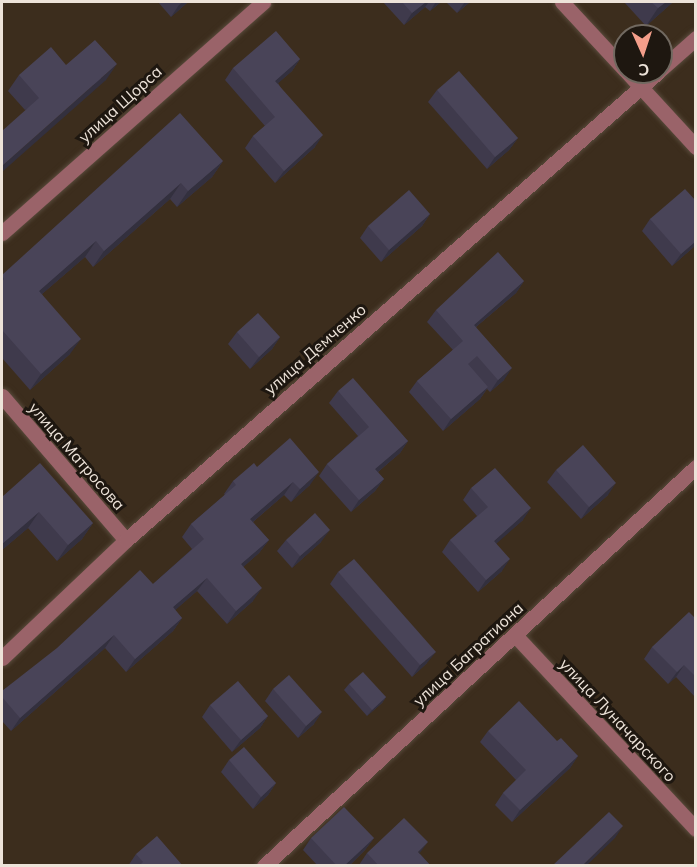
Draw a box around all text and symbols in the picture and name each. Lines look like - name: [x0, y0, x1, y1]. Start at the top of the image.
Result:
- north arrow: [613, 24, 673, 84]
- text: С: [638, 60, 650, 80]
- street label: улица Щорса: [74, 62, 166, 146]
- street label: улица Демченко: [260, 300, 370, 398]
- street label: улица Матросова: [25, 398, 129, 514]
- street label: улица Багратиона: [409, 598, 527, 710]
- street label: улица Луначарского: [556, 654, 680, 786]

